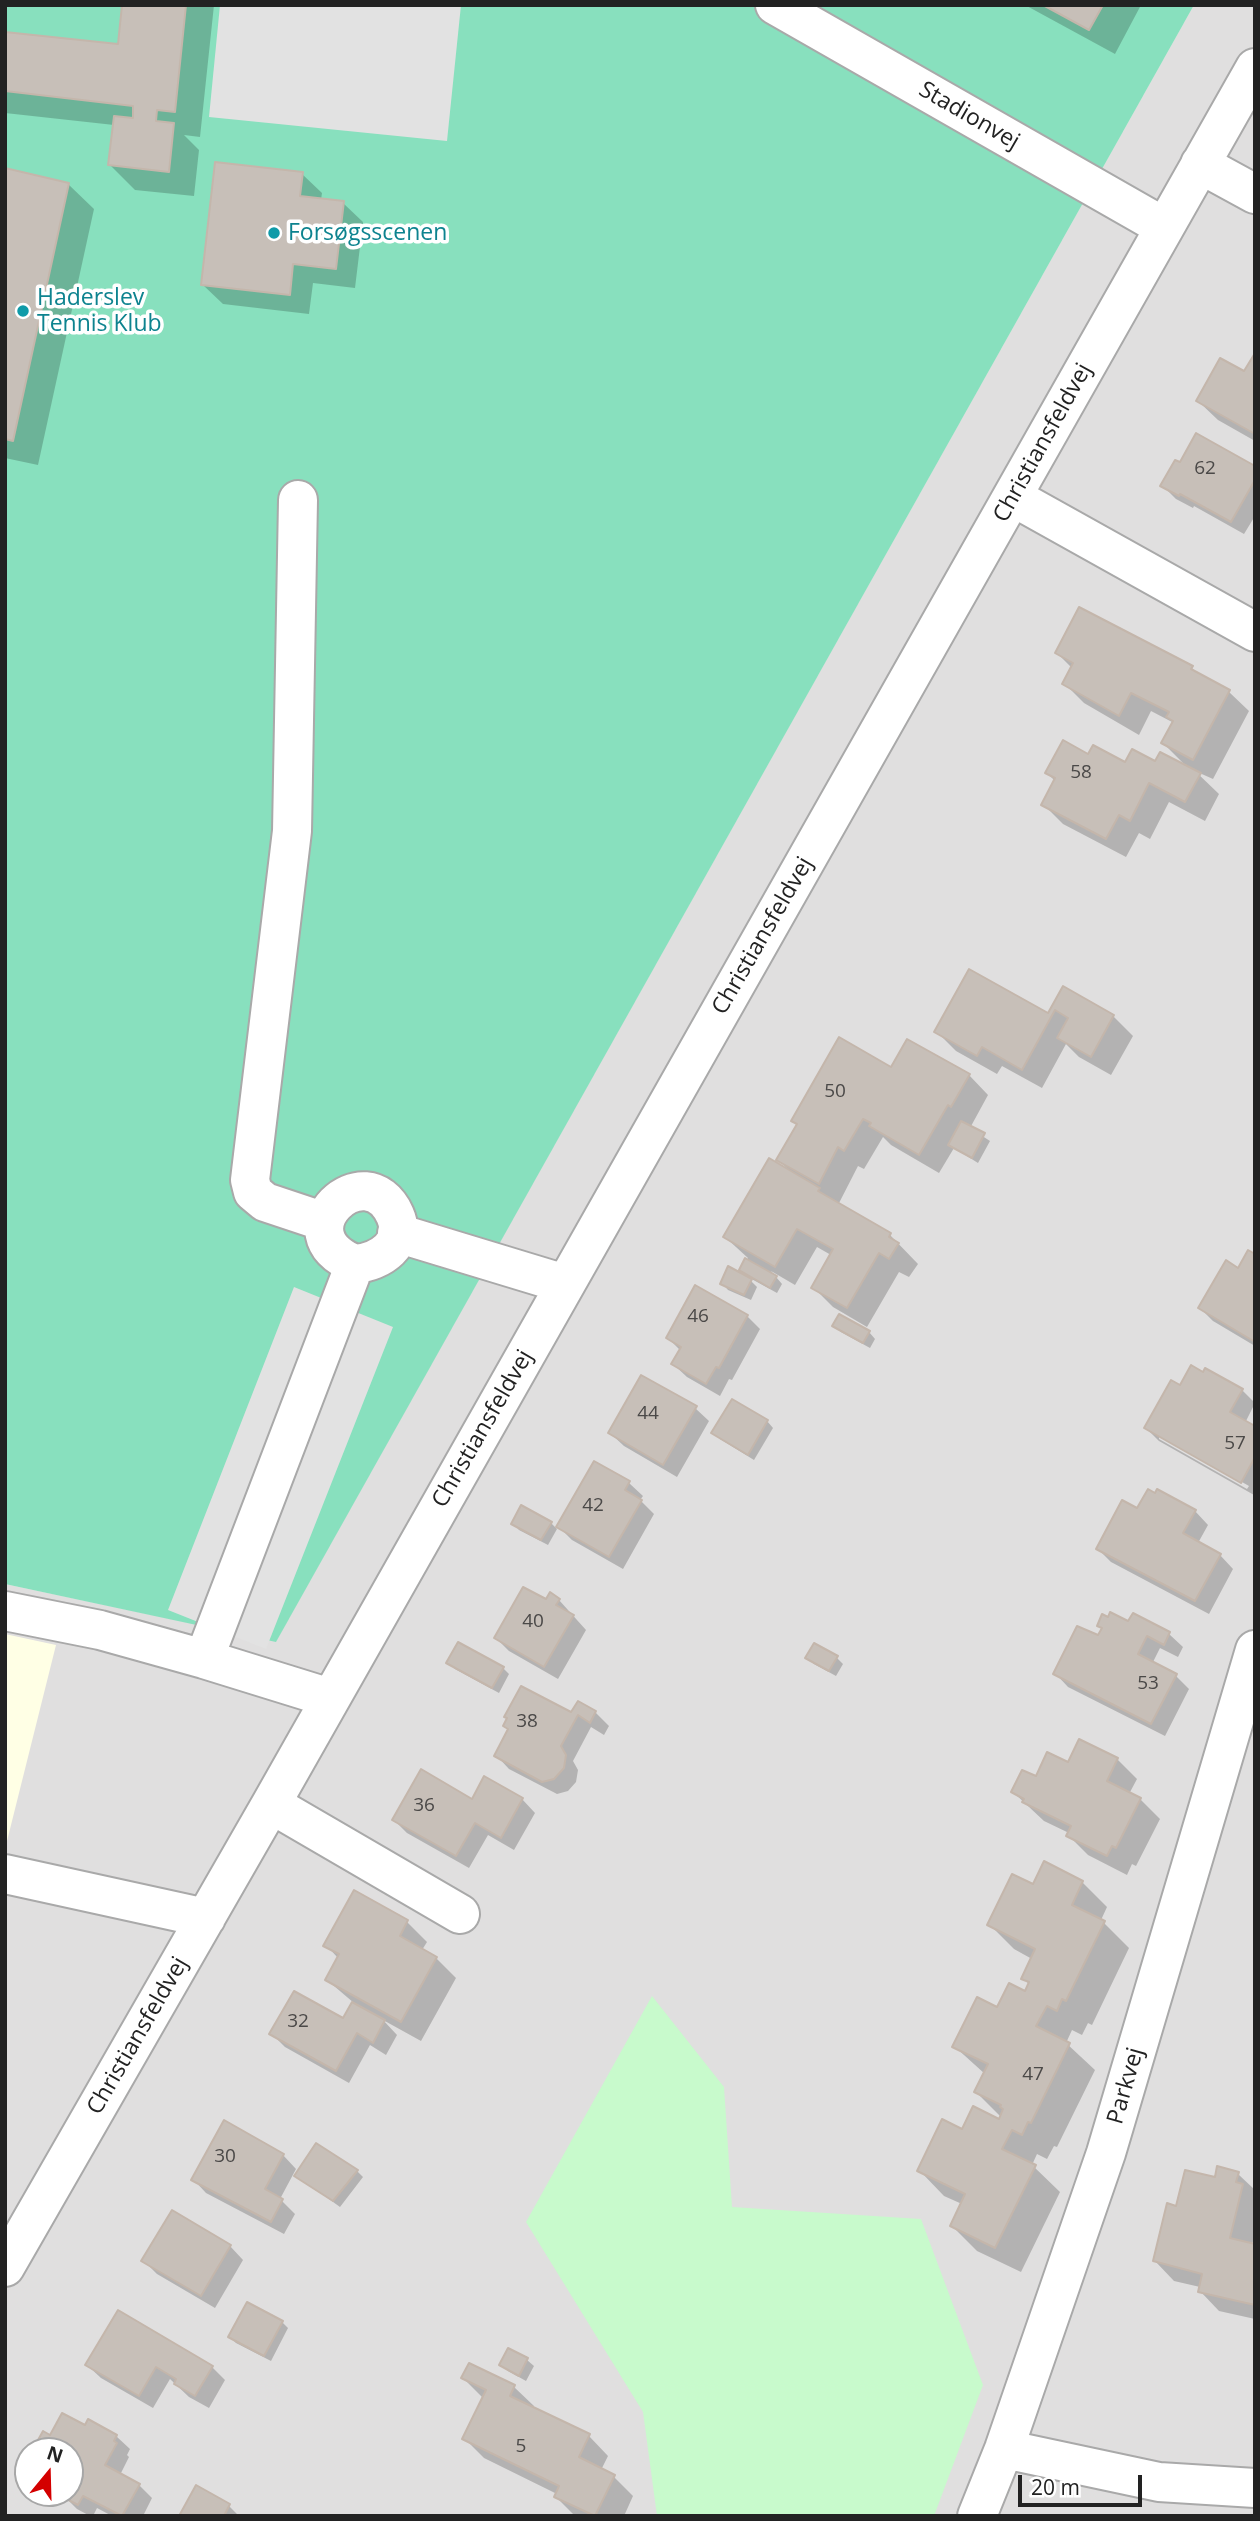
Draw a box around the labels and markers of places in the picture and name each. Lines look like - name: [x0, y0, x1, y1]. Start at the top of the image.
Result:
- place label: Forsøgsscenen: [288, 219, 447, 247]
- marker: Forsøgsscenen: [266, 225, 282, 241]
- place label: Haderslev Tennis Klub: [37, 284, 162, 338]
- marker: Haderslev Tennis Klub: [15, 303, 31, 319]

